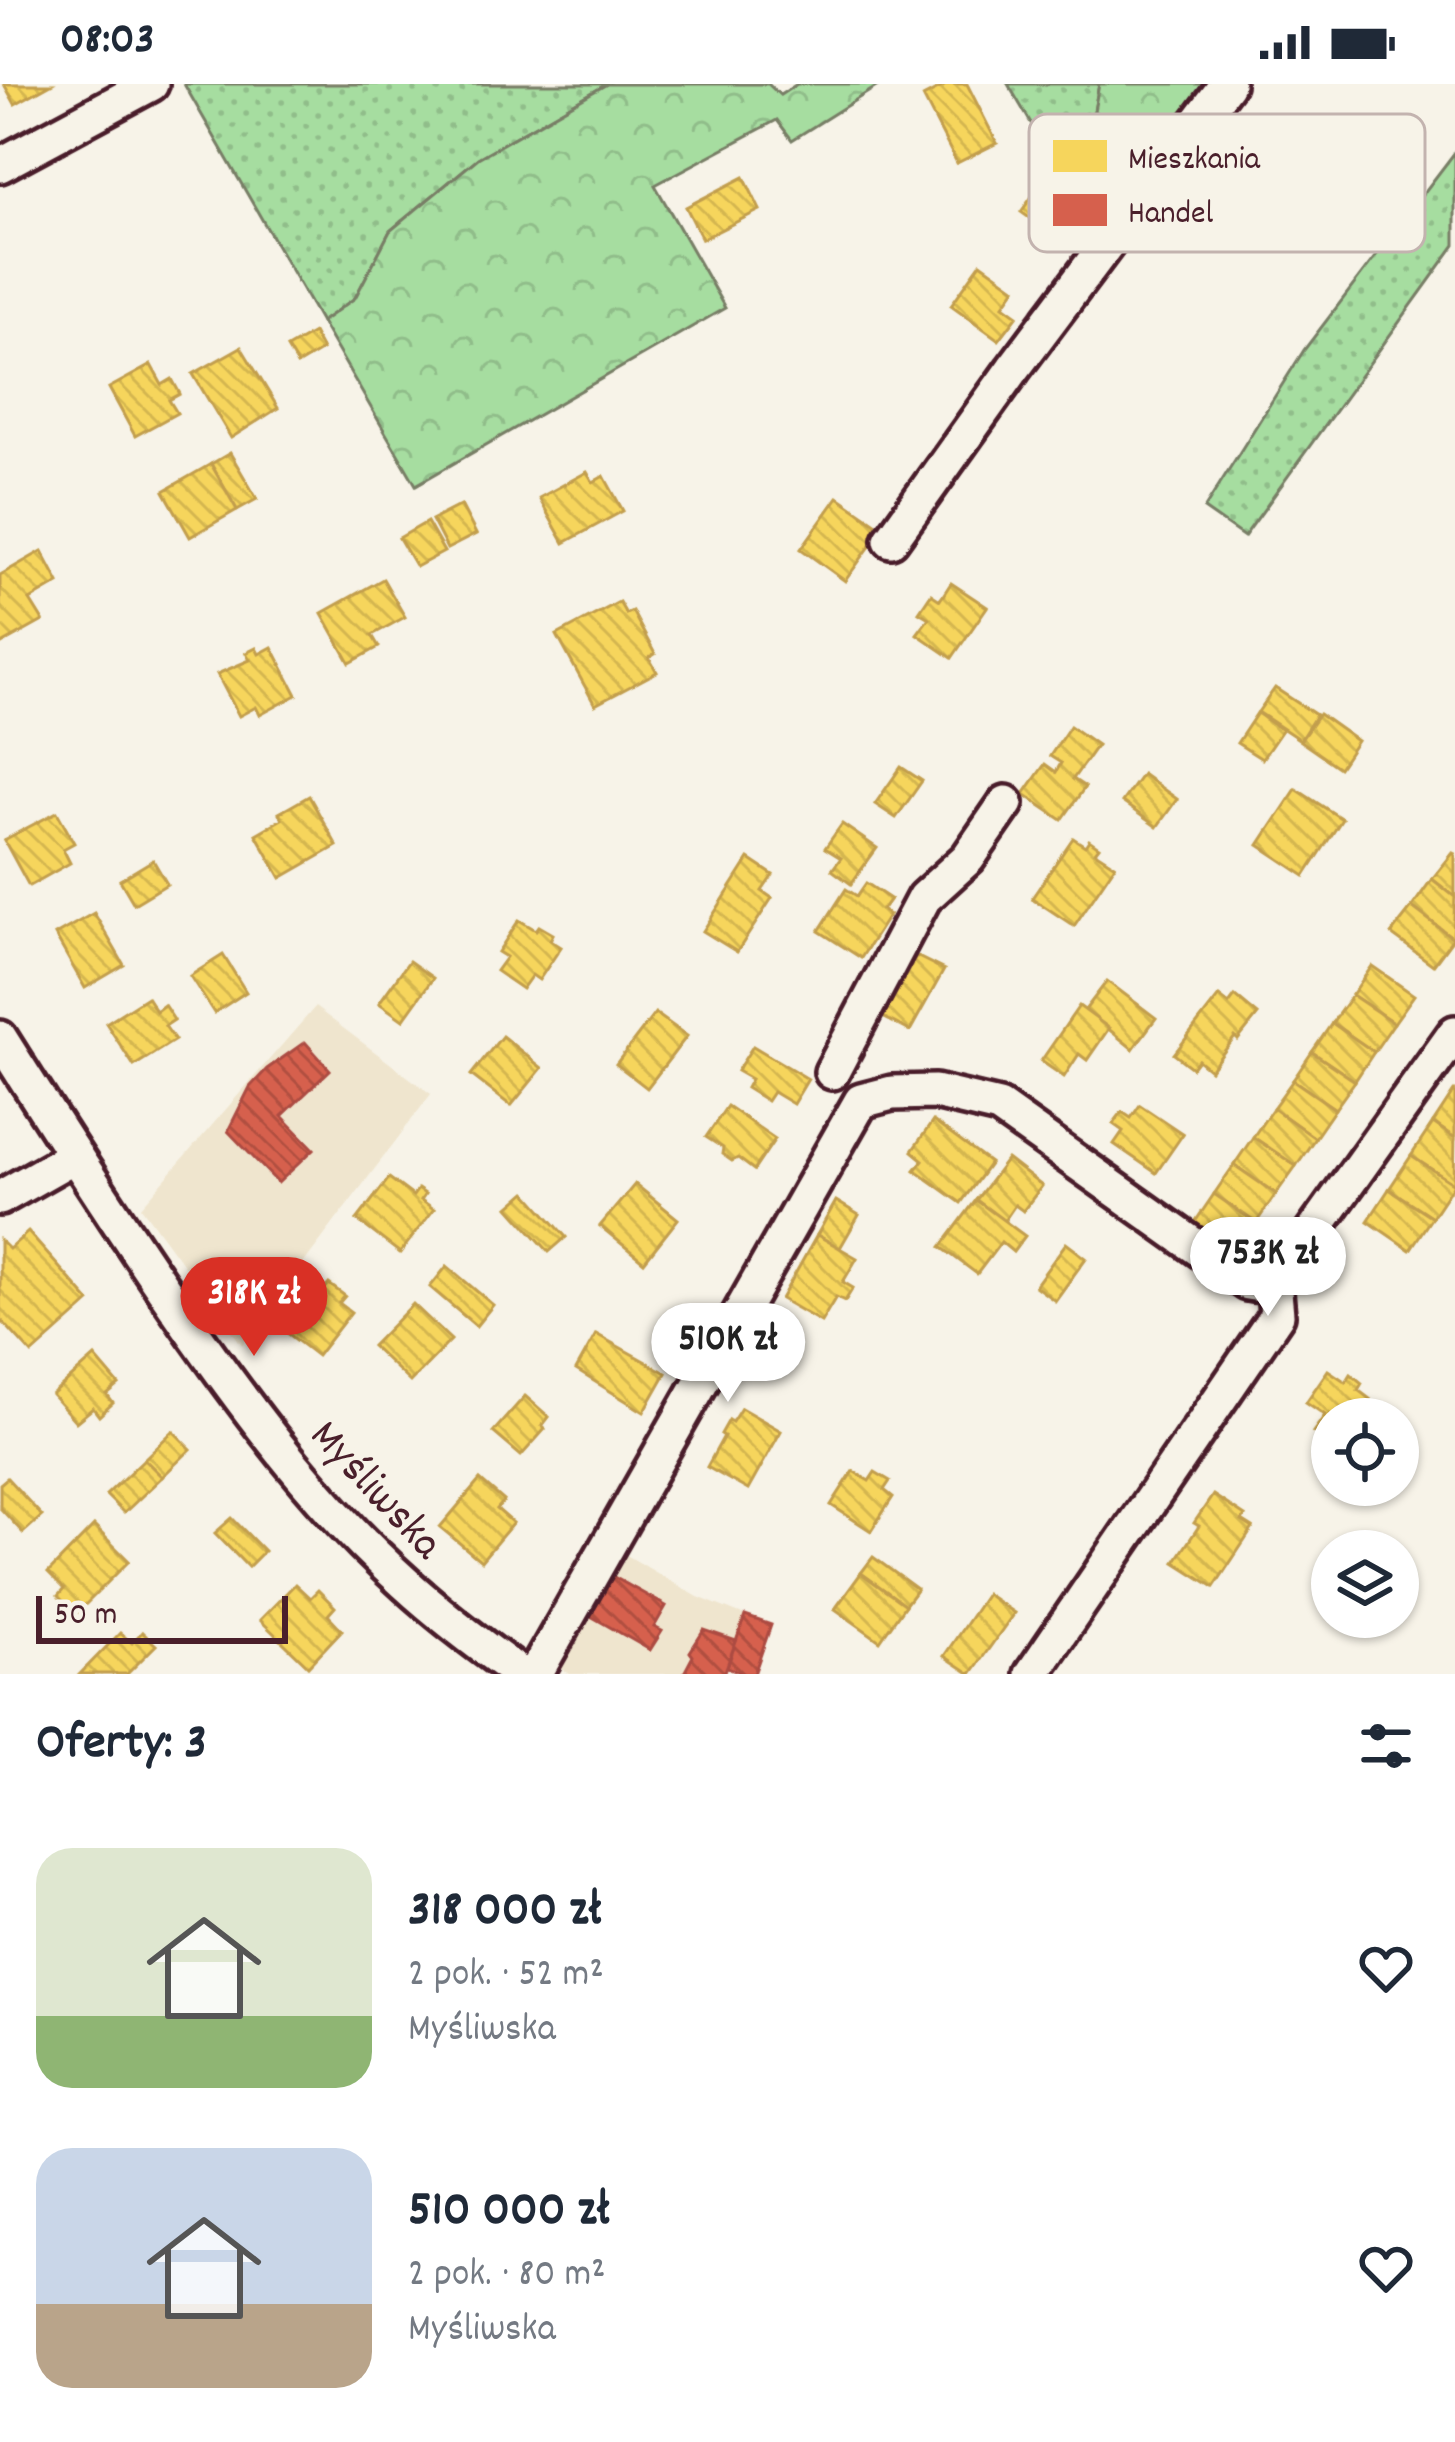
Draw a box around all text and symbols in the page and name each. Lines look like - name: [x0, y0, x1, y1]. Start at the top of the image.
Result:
- text: 08:03: [60, 10, 155, 74]
- legend: [1029, 114, 1425, 252]
- text: Mieszkania: [1128, 138, 1261, 185]
- text: Handel: [1128, 192, 1214, 239]
- pin: 753K zł: [1157, 1217, 1379, 1319]
- text: 753K zł: [1217, 1228, 1319, 1283]
- pin: 318K zł: [143, 1257, 365, 1359]
- text: 318K zł: [207, 1268, 301, 1323]
- pin: 510K zł: [617, 1303, 839, 1405]
- text: 510K zł: [678, 1314, 778, 1369]
- map controls: [1311, 1398, 1419, 1638]
- button: locate: [1311, 1398, 1419, 1506]
- street label: Myśliwska: [292, 1408, 456, 1577]
- button: layers: [1311, 1530, 1419, 1638]
- scale bar: [36, 1590, 288, 1643]
- text: 50 m: [54, 1593, 118, 1640]
- text: Oferty: 3: [36, 1710, 207, 1782]
- icon: filters: [1353, 1713, 1419, 1779]
- text: 318 000 zł: [408, 1877, 601, 1949]
- icon: home: [132, 1896, 276, 2040]
- icon: heart: [1353, 1935, 1419, 2001]
- text: 2 pok. · 52 m²: [408, 1949, 604, 2004]
- text: Myśliwska: [408, 2004, 556, 2059]
- text: 510 000 zł: [408, 2177, 610, 2249]
- icon: home: [132, 2196, 276, 2340]
- icon: heart: [1353, 2235, 1419, 2301]
- text: 2 pok. · 80 m²: [408, 2249, 605, 2304]
- text: Myśliwska: [408, 2304, 556, 2359]

